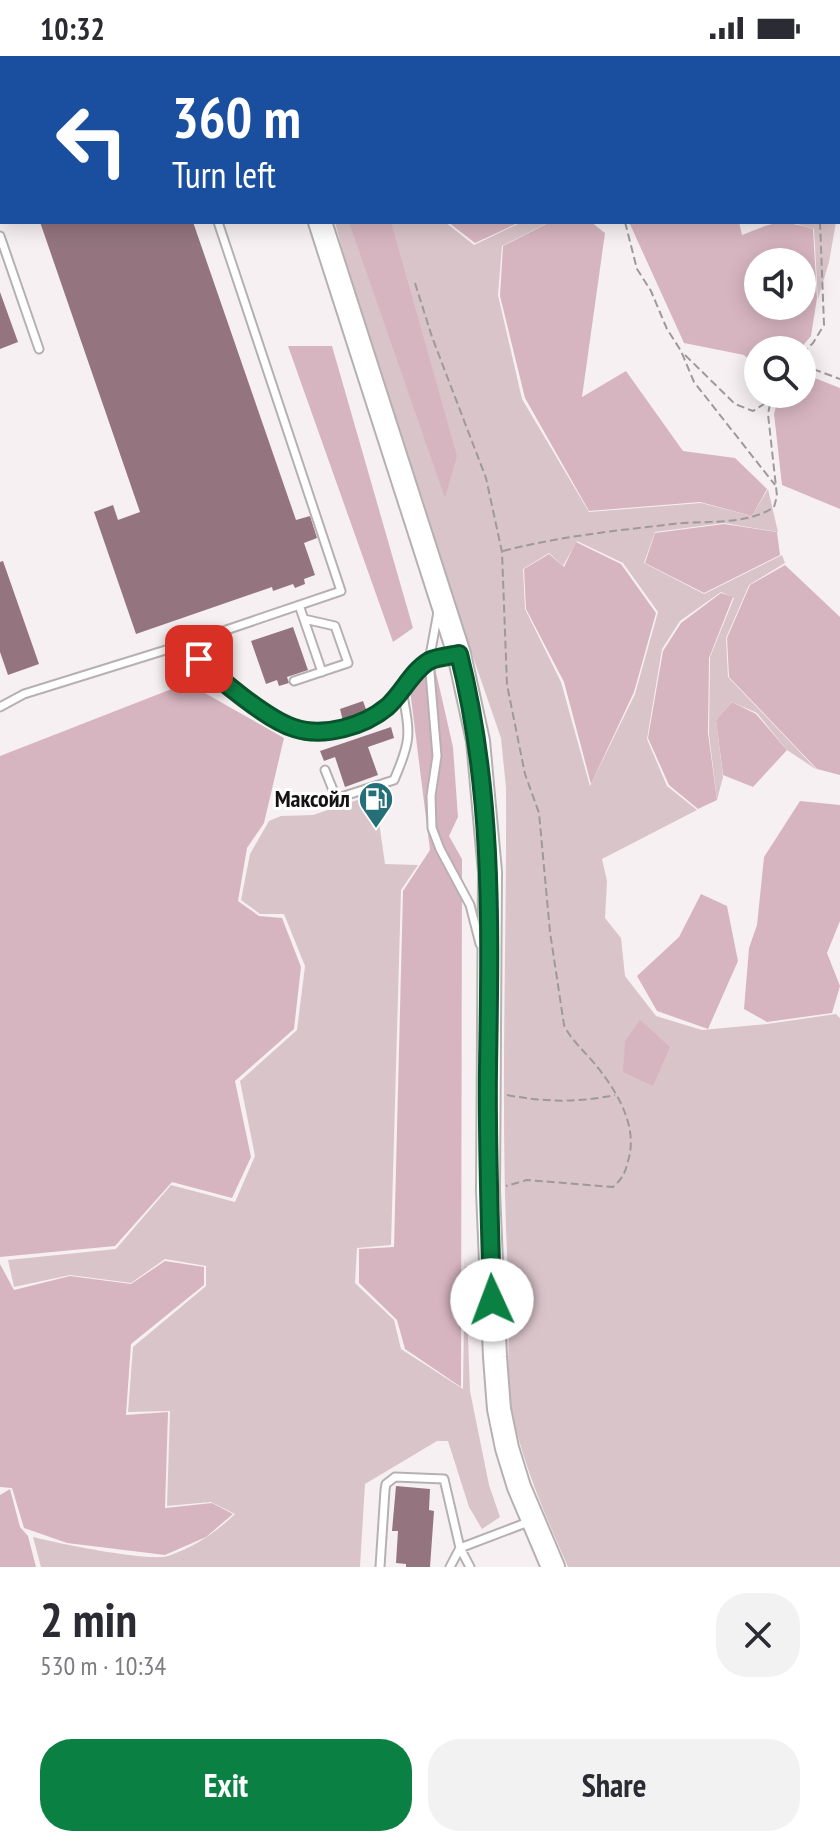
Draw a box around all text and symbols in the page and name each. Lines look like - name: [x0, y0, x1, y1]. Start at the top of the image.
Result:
- text: 10:32: [40, 9, 105, 48]
- text: 360 m: [172, 81, 301, 153]
- icon: left: [40, 88, 144, 192]
- text: Turn left: [172, 151, 276, 198]
- map controls: [744, 248, 816, 408]
- button: sound: [744, 248, 816, 320]
- button: search: [744, 336, 816, 408]
- pin: [165, 625, 233, 693]
- icon: arrive: [177, 637, 221, 681]
- fuel station icon: Максойл: [357, 780, 395, 830]
- place label: Максойл: [275, 783, 350, 814]
- position arrow: [450, 1258, 534, 1342]
- text: 2 min: [40, 1588, 137, 1650]
- button: close: [716, 1593, 800, 1677]
- text: 530 m · 10:34: [40, 1649, 166, 1682]
- button: Exit: [40, 1739, 412, 1831]
- button: Share: [428, 1739, 800, 1831]

